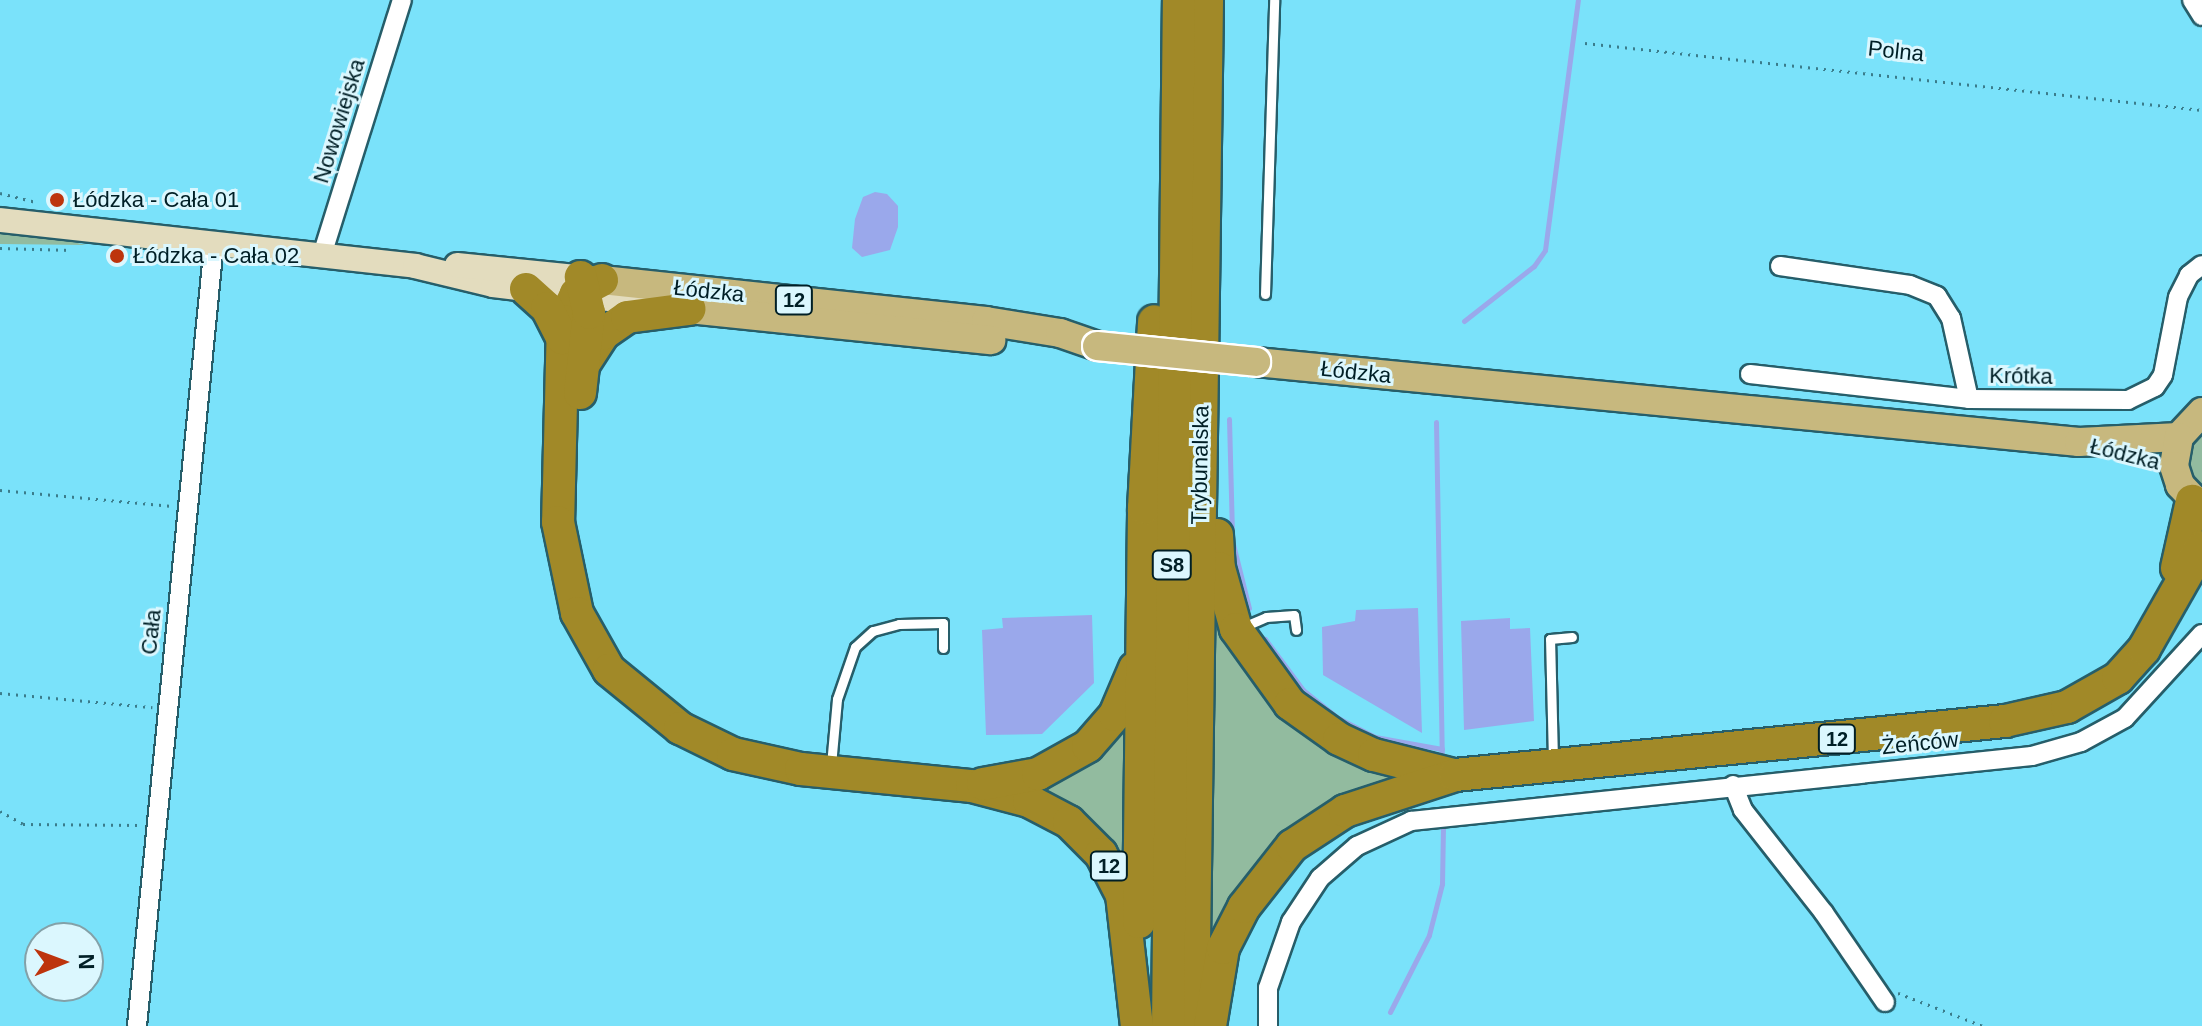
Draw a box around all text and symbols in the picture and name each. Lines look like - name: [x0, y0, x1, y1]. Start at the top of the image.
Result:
- street label: Polna: [1867, 35, 1925, 67]
- street label: Nowowiejska: [308, 56, 370, 186]
- place label: Łódzka - Cała 01: [73, 187, 239, 213]
- marker: Łódzka - Cała 01: [48, 191, 66, 209]
- place label: Łódzka - Cała 02: [133, 243, 299, 269]
- marker: Łódzka - Cała 02: [108, 247, 126, 265]
- street label: Łódzka: [672, 274, 746, 308]
- road number: 12: [774, 284, 814, 316]
- street label: Łódzka: [1319, 355, 1393, 389]
- street label: Krótka: [1989, 362, 2053, 390]
- street label: Trybunalska: [1186, 405, 1214, 525]
- street label: Łódzka: [2087, 433, 2163, 475]
- road number: S8: [1150, 549, 1194, 581]
- street label: Cała: [136, 608, 166, 656]
- road number: 12: [1817, 723, 1857, 755]
- street label: Żeńców: [1880, 726, 1960, 760]
- road number: 12: [1089, 850, 1129, 882]
- north arrow: [24, 922, 104, 1002]
- text: N: [74, 953, 99, 970]

